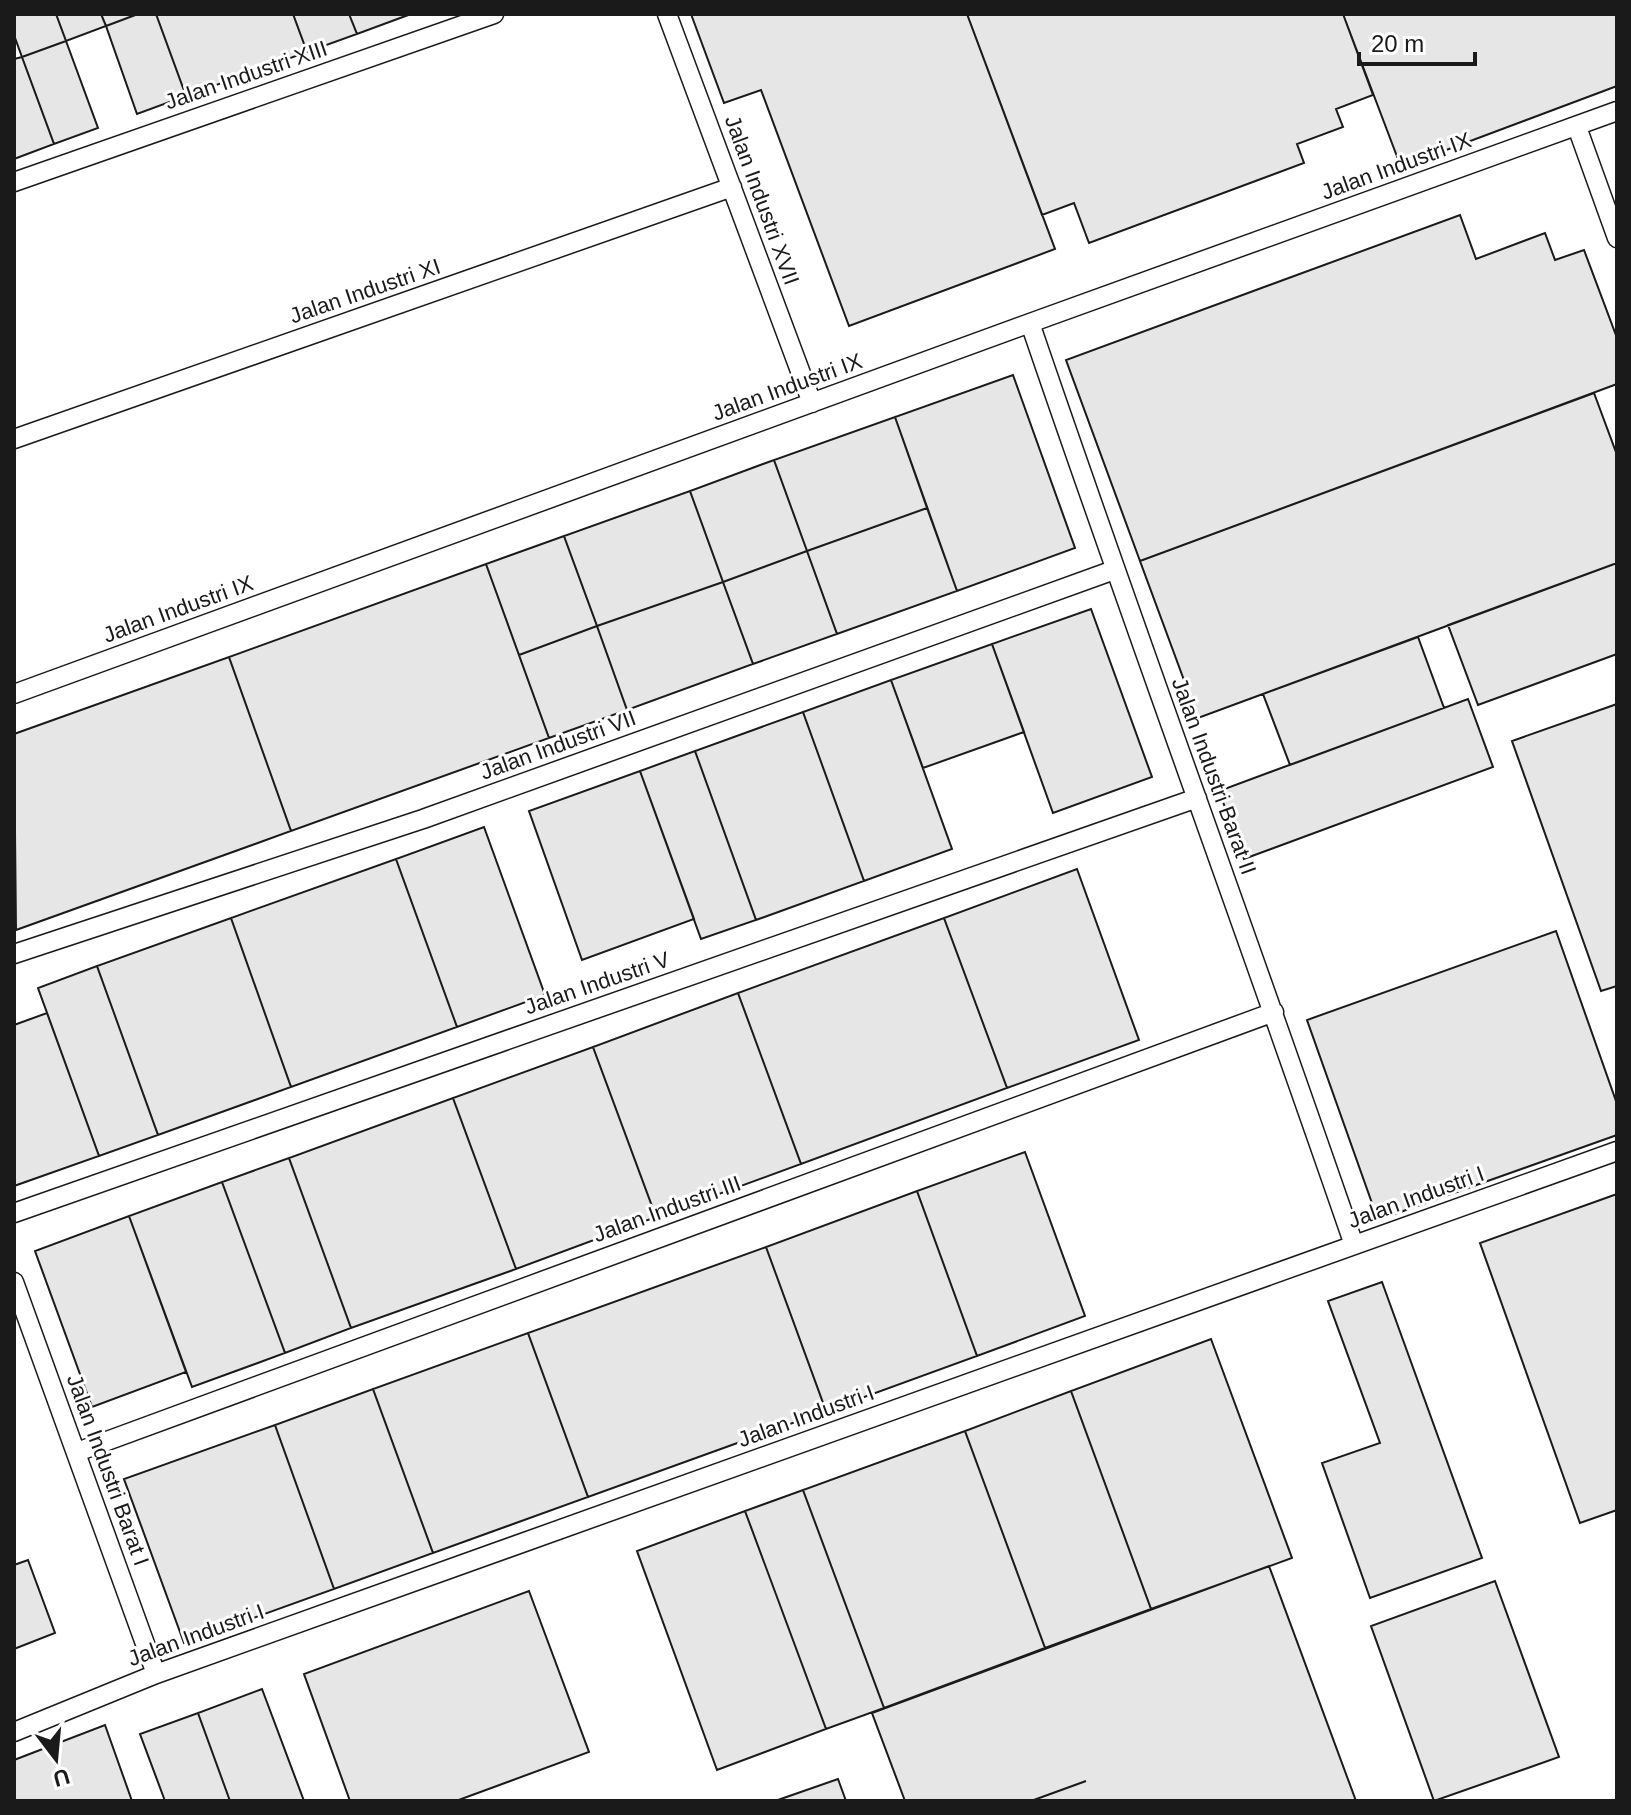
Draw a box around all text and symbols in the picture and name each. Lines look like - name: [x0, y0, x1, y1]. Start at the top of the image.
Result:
- scale bar: [1359, 16, 1475, 66]
- text: 20 m: [1371, 30, 1424, 57]
- street label: Jalan Industri XIII: [162, 36, 330, 114]
- street label: Jalan Industri XVII: [720, 112, 804, 288]
- street label: Jalan Industri IX: [1318, 127, 1475, 205]
- street label: Jalan Industri XI: [286, 254, 444, 328]
- street label: Jalan Industri IX: [709, 348, 866, 426]
- street label: Jalan Industri IX: [100, 570, 257, 648]
- street label: Jalan Industri Barat II: [1167, 674, 1261, 878]
- street label: Jalan Industri VII: [477, 705, 639, 785]
- street label: Jalan Industri V: [521, 946, 673, 1020]
- street label: Jalan Industri I: [1345, 1161, 1487, 1233]
- street label: Jalan Industri III: [590, 1171, 744, 1247]
- street label: Jalan Industri Barat I: [62, 1371, 154, 1569]
- street label: Jalan Industri I: [735, 1380, 877, 1452]
- street label: Jalan Industri I: [125, 1599, 267, 1671]
- north arrow: [16, 1719, 96, 1799]
- text: U: [50, 1764, 72, 1792]

